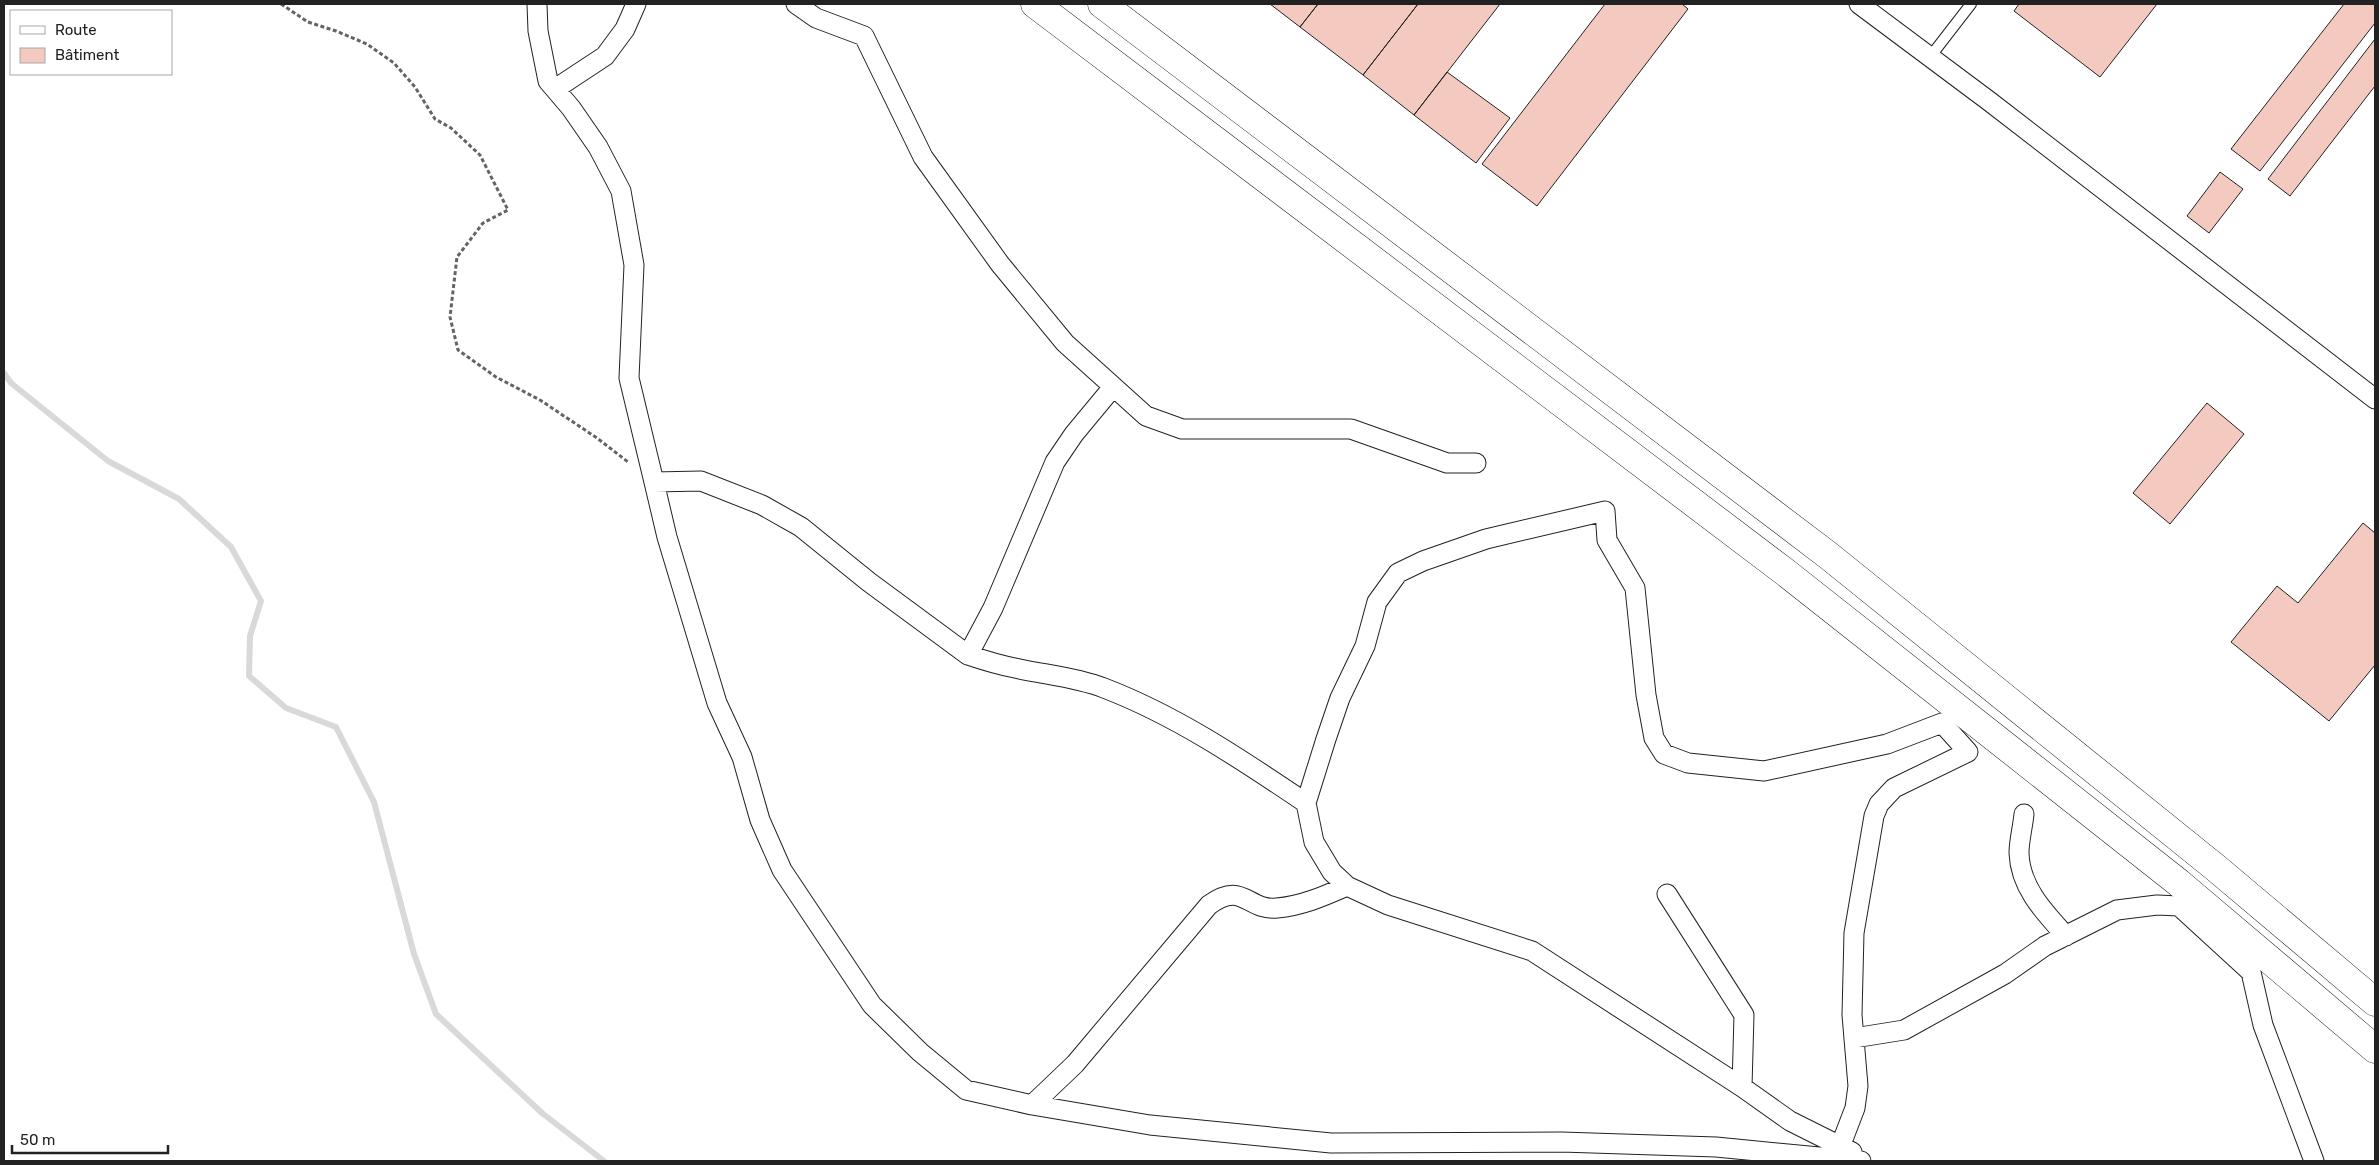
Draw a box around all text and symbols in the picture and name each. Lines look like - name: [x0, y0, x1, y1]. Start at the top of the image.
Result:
- legend: [10, 10, 172, 75]
- text: Route: [55, 21, 97, 39]
- text: Bâtiment: [55, 46, 119, 64]
- scale bar: [12, 1122, 169, 1154]
- text: 50 m: [20, 1131, 55, 1149]

